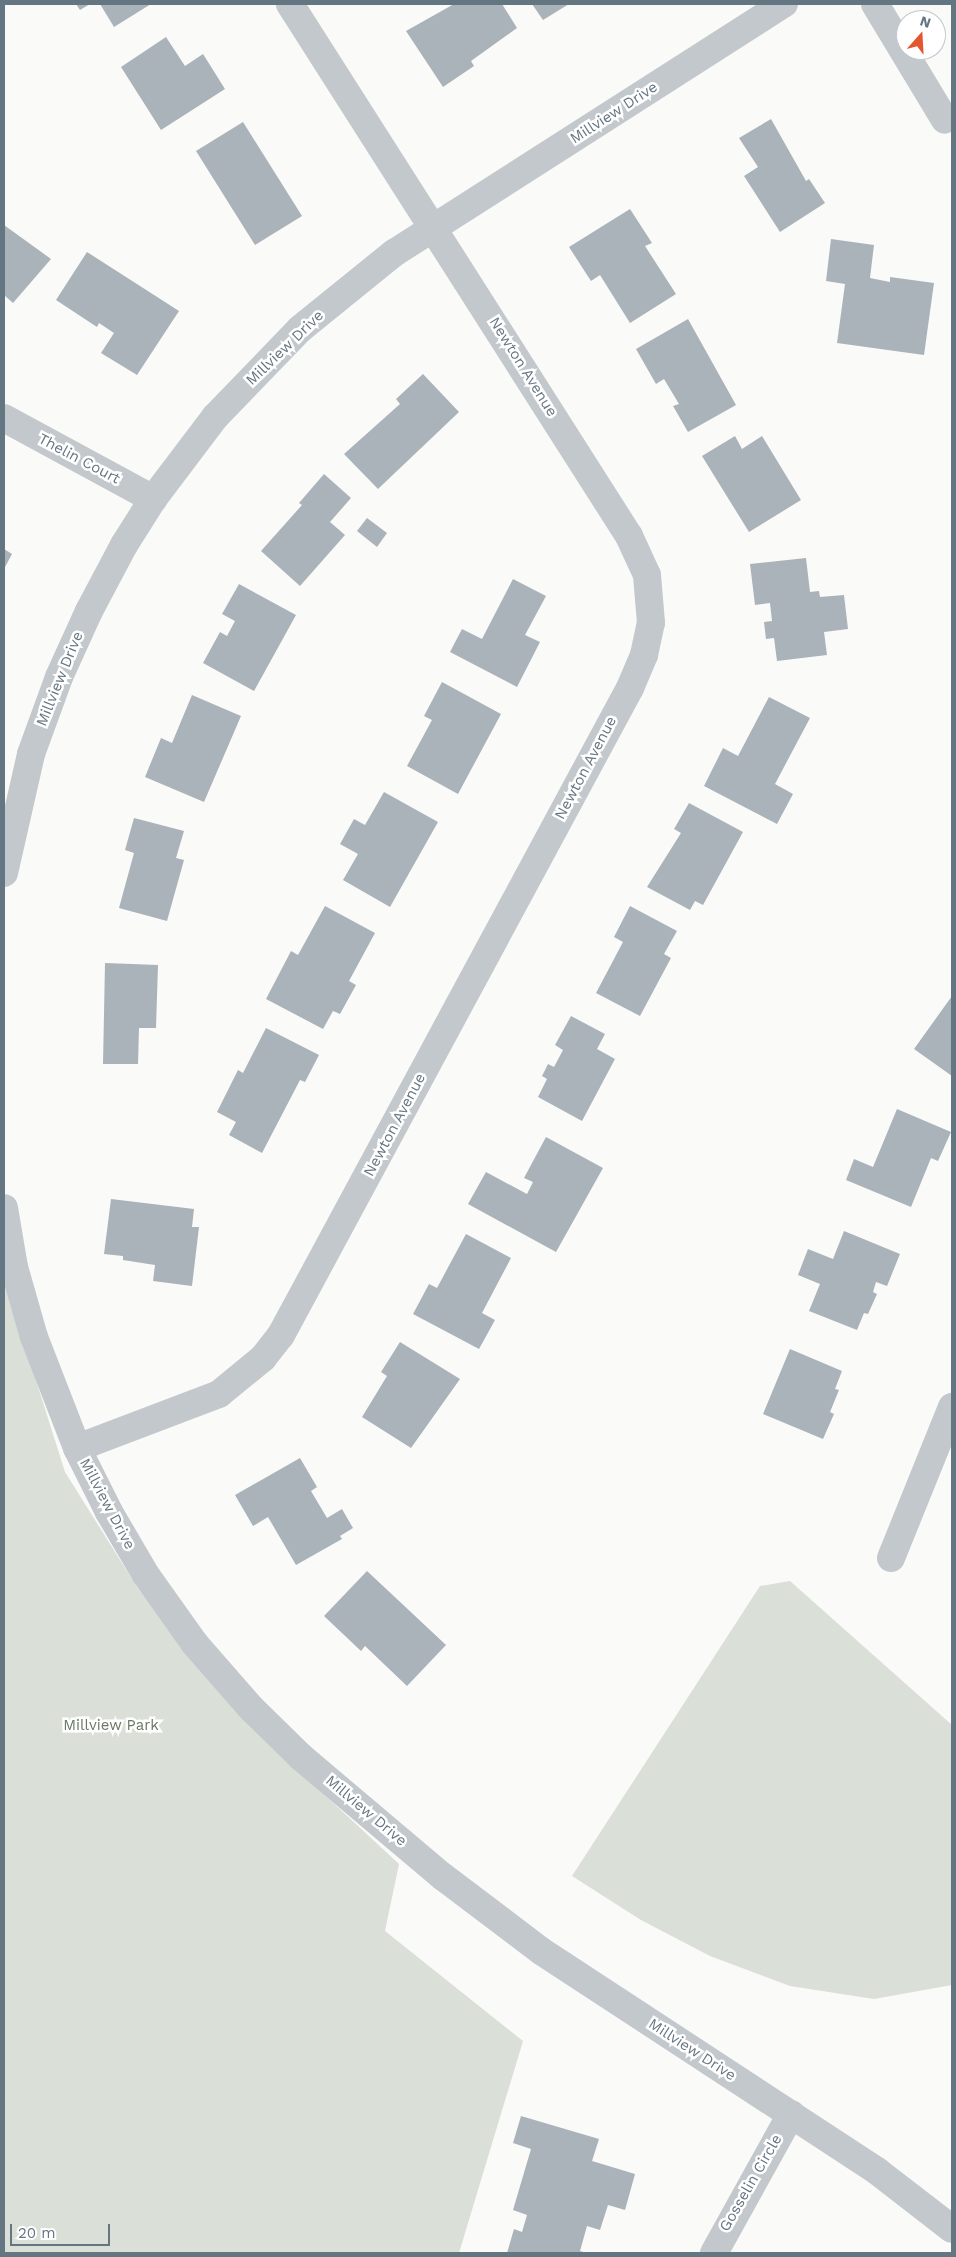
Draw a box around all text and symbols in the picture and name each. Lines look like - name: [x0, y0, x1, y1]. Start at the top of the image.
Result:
- north arrow: [896, 10, 946, 60]
- text: N: [918, 13, 933, 31]
- street label: Millview Drive: [567, 78, 661, 148]
- street label: Millview Drive: [242, 306, 328, 390]
- street label: Newton Avenue: [485, 314, 561, 420]
- street label: Thelin Court: [35, 430, 123, 488]
- street label: Millview Drive: [33, 629, 87, 729]
- street label: Newton Avenue: [551, 713, 621, 823]
- street label: Newton Avenue: [360, 1070, 430, 1180]
- street label: Millview Drive: [75, 1455, 139, 1553]
- park label: Millview Park: [63, 1717, 159, 1735]
- street label: Millview Drive: [322, 1772, 410, 1850]
- street label: Millview Drive: [645, 2015, 739, 2085]
- street label: Gosselin Circle: [716, 2131, 786, 2235]
- scale bar: [12, 2214, 112, 2246]
- text: 20 m: [18, 2224, 56, 2242]

